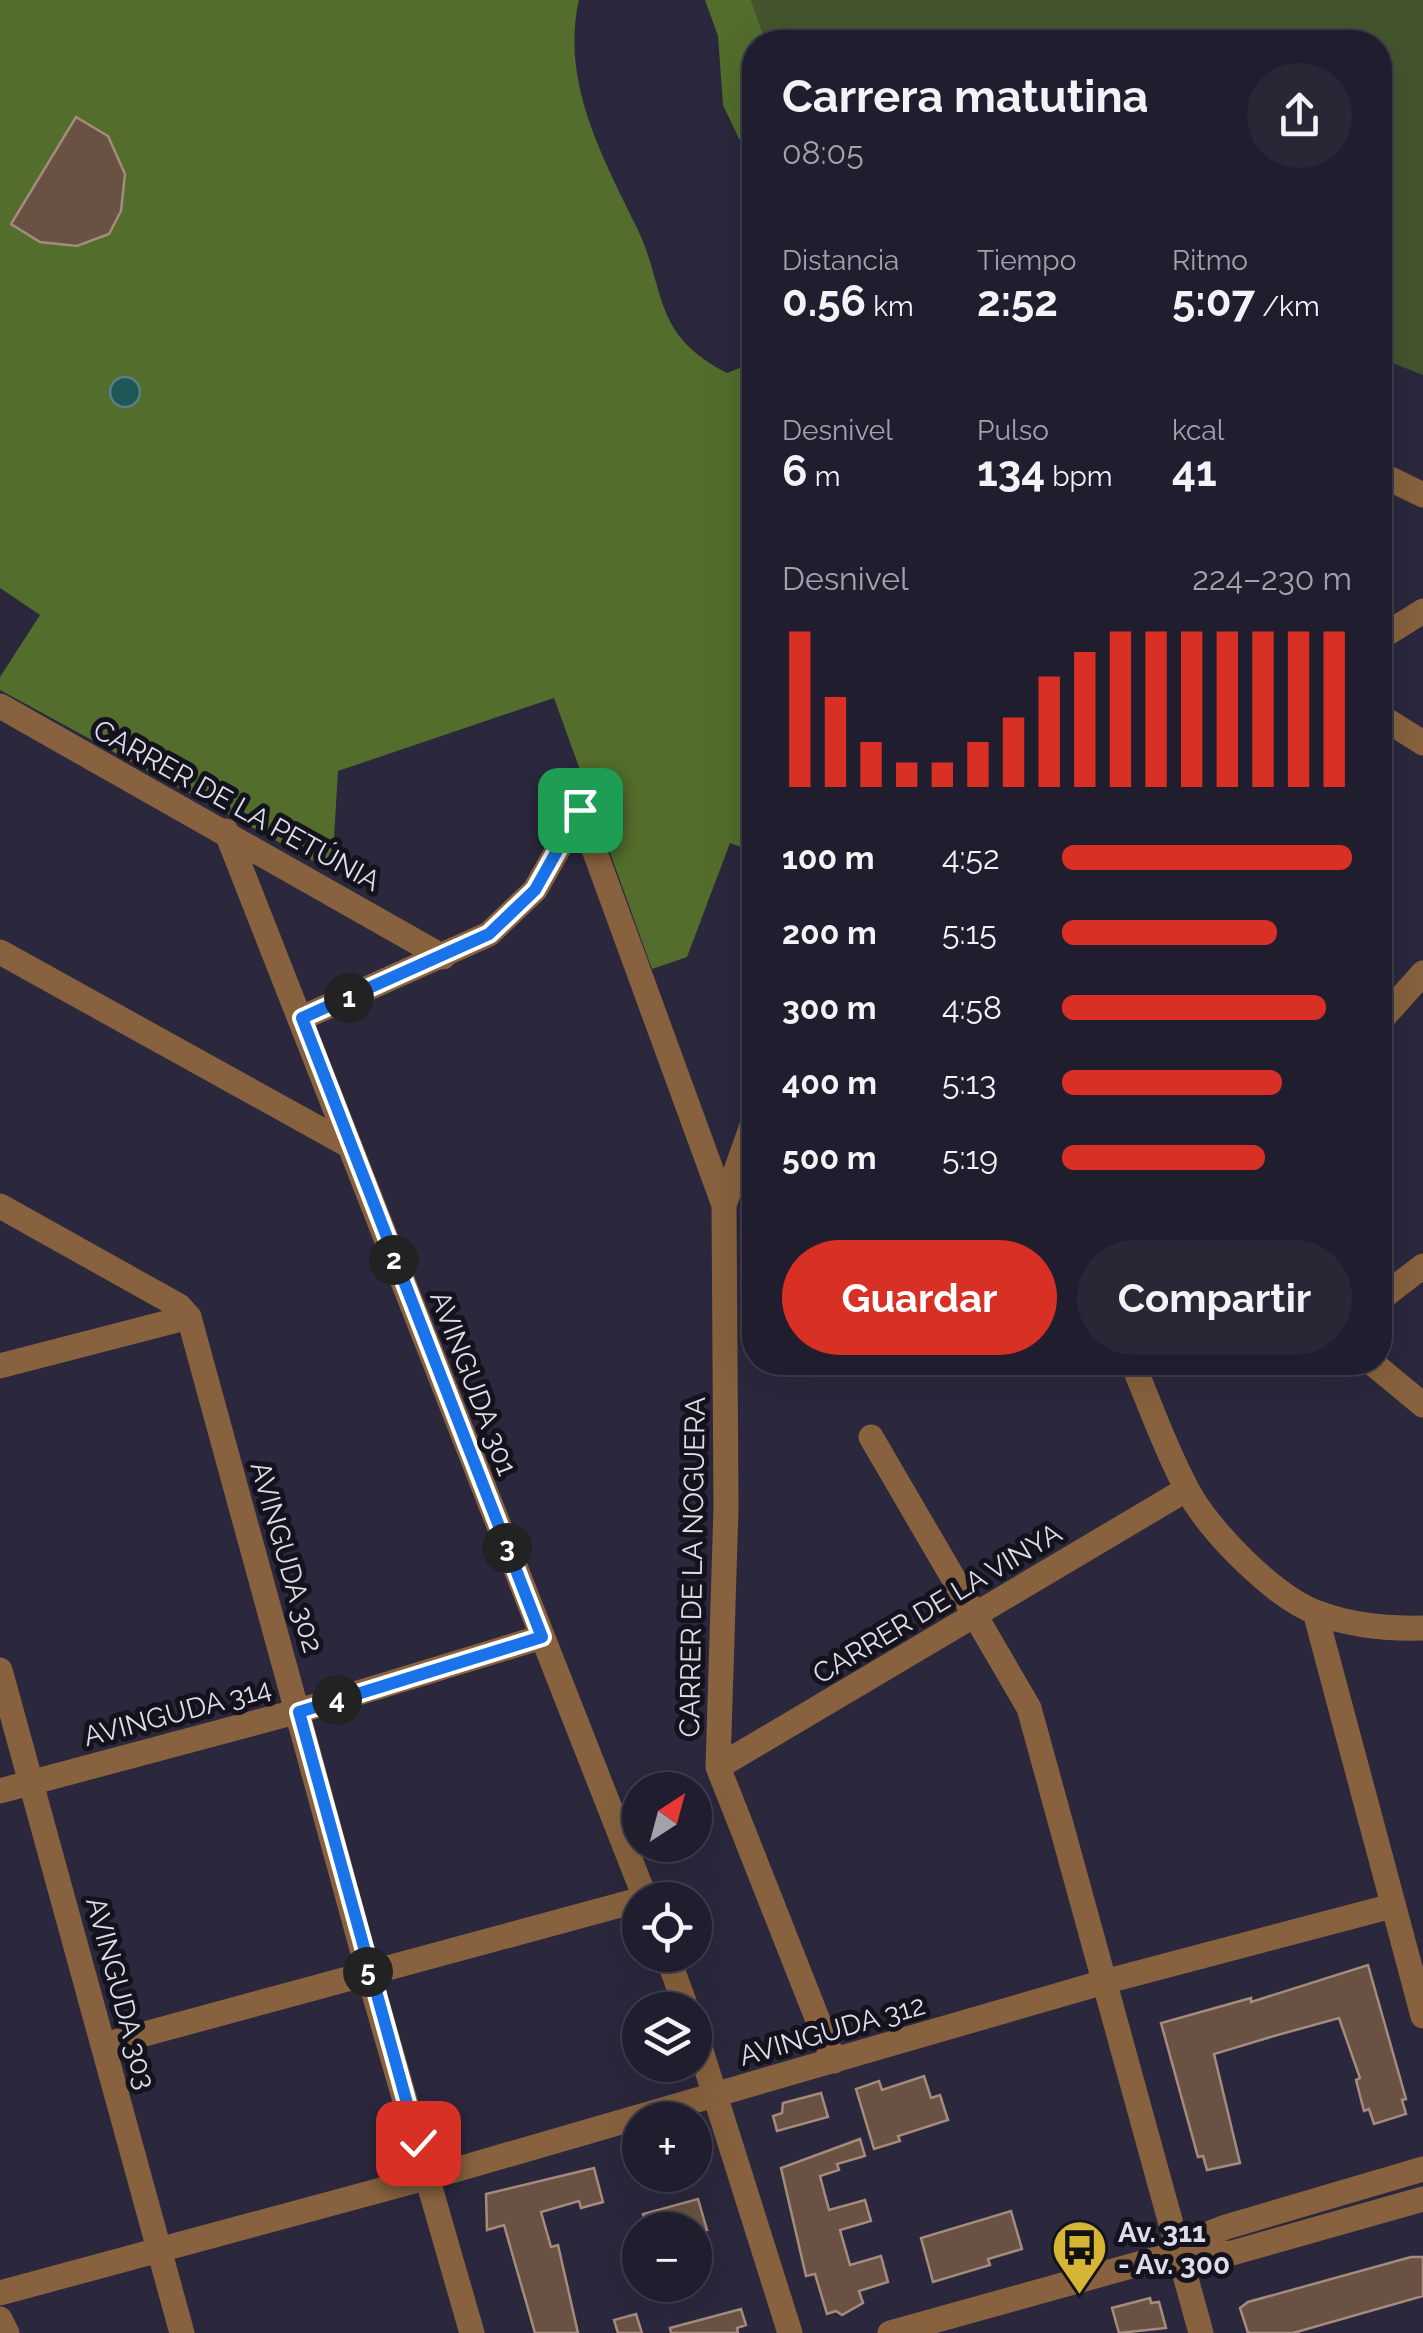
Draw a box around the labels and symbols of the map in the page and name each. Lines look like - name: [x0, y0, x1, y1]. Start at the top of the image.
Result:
- street label: CARRER DE LA PETÚNIA: [88, 713, 386, 898]
- pin: [538, 768, 623, 853]
- pin: 1: [324, 973, 374, 1023]
- pin: 2: [369, 1235, 419, 1285]
- street label: AVINGUDA 301: [423, 1286, 524, 1480]
- street label: CARRER DE LA NOGUERA: [673, 1396, 712, 1738]
- street label: AVINGUDA 302: [243, 1458, 330, 1656]
- street label: CARRER DE LA VINYA: [807, 1516, 1068, 1691]
- pin: 3: [482, 1523, 532, 1573]
- street label: AVINGUDA 314: [80, 1672, 275, 1753]
- pin: 4: [312, 1675, 362, 1725]
- north arrow: [622, 1772, 712, 1862]
- street label: AVINGUDA 303: [79, 1893, 162, 2093]
- pin: 5: [343, 1947, 393, 1997]
- street label: AVINGUDA 312: [735, 1988, 929, 2073]
- pin: [376, 2101, 461, 2186]
- place label: Av. 311 - Av. 300: [1118, 2216, 1230, 2281]
- bus stop icon: Av. 311 - Av. 300: [1049, 2218, 1109, 2297]

